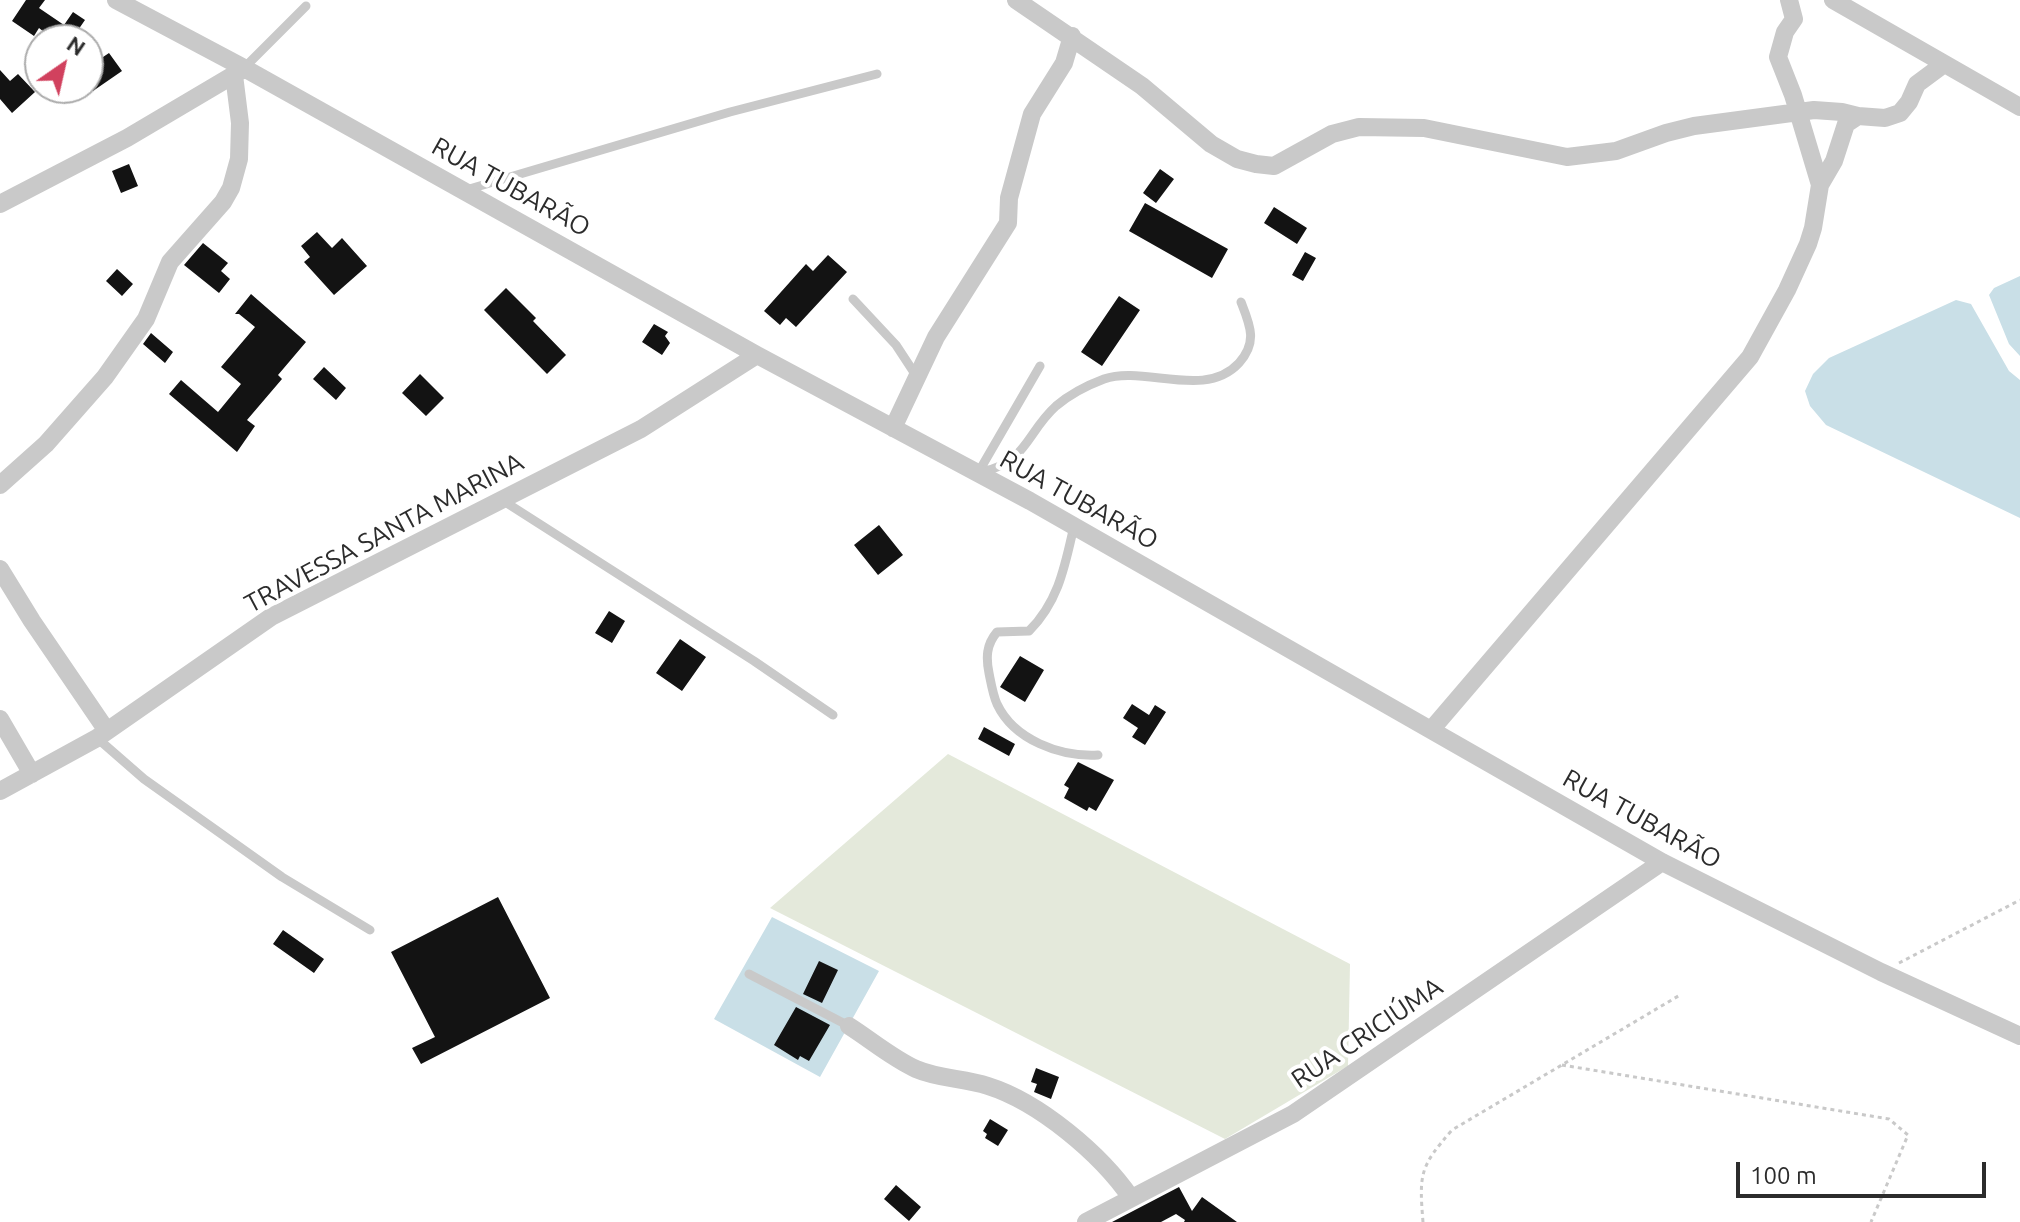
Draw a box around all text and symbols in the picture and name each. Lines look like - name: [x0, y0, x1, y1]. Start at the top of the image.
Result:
- north arrow: [24, 24, 104, 104]
- text: N: [63, 30, 90, 60]
- street label: RUA TUBARÃO: [426, 131, 596, 243]
- street label: RUA TUBARÃO: [994, 444, 1164, 556]
- street label: TRAVESSA SANTA MARINA: [239, 446, 529, 620]
- street label: RUA TUBARÃO: [1557, 763, 1727, 875]
- street label: RUA CRICIÚMA: [1286, 971, 1448, 1095]
- scale bar: [1740, 1146, 1990, 1196]
- text: 100 m: [1750, 1162, 1817, 1189]

